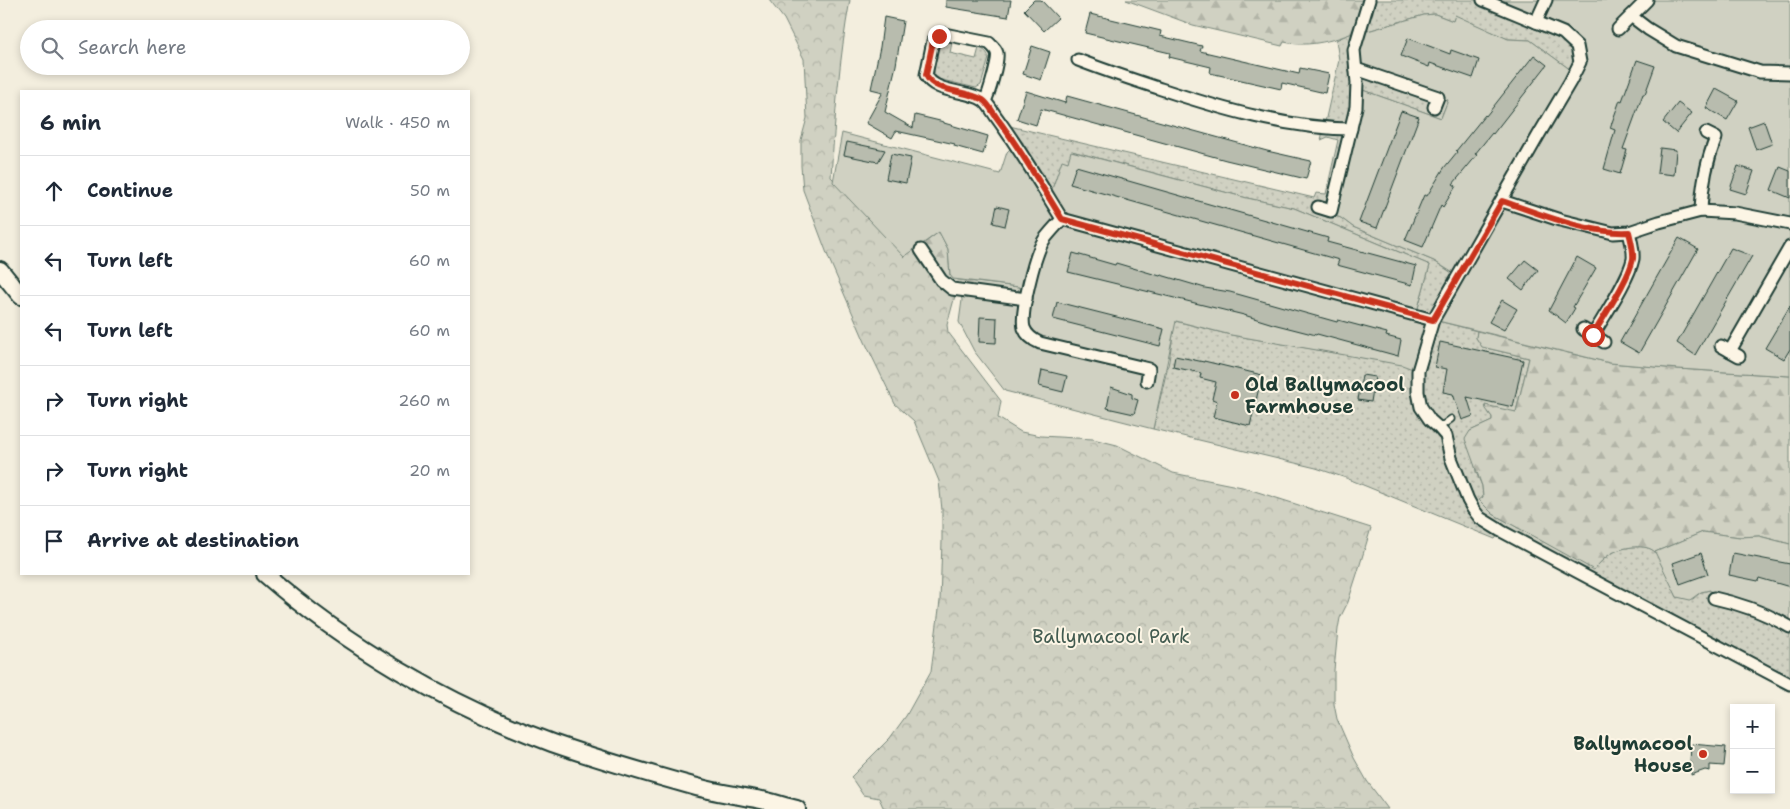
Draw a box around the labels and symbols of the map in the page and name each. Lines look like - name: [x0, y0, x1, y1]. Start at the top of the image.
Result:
- route end: [928, 25, 951, 48]
- route start: [1582, 324, 1605, 347]
- place label: Old Ballymacool Farmhouse: [1245, 372, 1405, 419]
- marker: Old Ballymacool Farmhouse: [1229, 389, 1241, 401]
- park label: Ballymacool Park: [1032, 624, 1190, 649]
- place label: Ballymacool House: [1573, 731, 1693, 778]
- marker: Ballymacool House: [1697, 748, 1709, 760]

